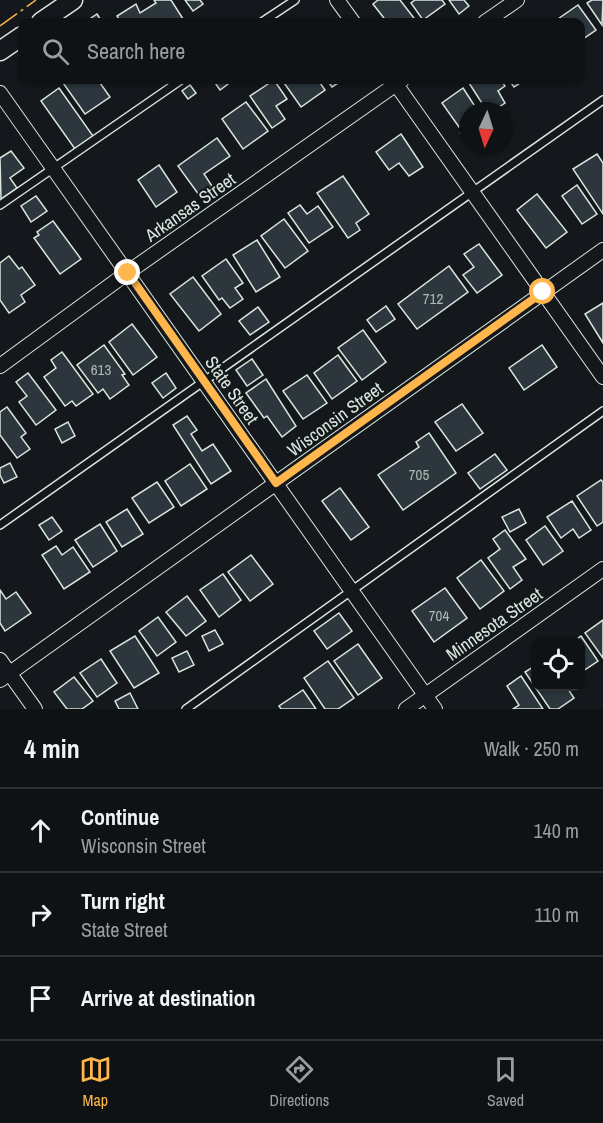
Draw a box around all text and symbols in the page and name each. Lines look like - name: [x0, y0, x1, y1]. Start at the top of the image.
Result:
- search box: [18, 18, 585, 84]
- icon: search: [39, 35, 72, 68]
- text: Search here: [87, 36, 185, 66]
- north arrow: [459, 102, 513, 156]
- street label: Arkansas Street: [139, 167, 240, 248]
- route end: [114, 259, 140, 285]
- route start: [529, 278, 555, 304]
- house number: 712: [423, 288, 443, 309]
- street label: State Street: [199, 351, 265, 429]
- house number: 613: [91, 359, 111, 380]
- street label: Wisconsin Street: [282, 376, 388, 462]
- house number: 705: [409, 464, 429, 485]
- street label: Minnesota Street: [441, 582, 547, 666]
- house number: 704: [429, 605, 449, 626]
- map controls: [531, 637, 585, 691]
- button: locate: [531, 637, 585, 691]
- text: 4 min: [24, 731, 80, 766]
- text: Walk · 250 m: [484, 735, 579, 762]
- text: Continue: [81, 802, 159, 832]
- icon: ahead: [24, 814, 57, 847]
- text: 140 m: [533, 817, 579, 844]
- text: Wisconsin Street: [81, 832, 206, 859]
- text: Turn right: [81, 886, 165, 916]
- icon: right: [24, 898, 57, 931]
- text: 110 m: [535, 901, 579, 928]
- text: State Street: [81, 916, 168, 943]
- icon: arrive: [24, 982, 57, 1015]
- text: Arrive at destination: [81, 983, 255, 1013]
- tab: Map: [79, 1053, 112, 1111]
- tab: Directions: [269, 1053, 329, 1111]
- tab: Saved: [487, 1053, 524, 1111]

